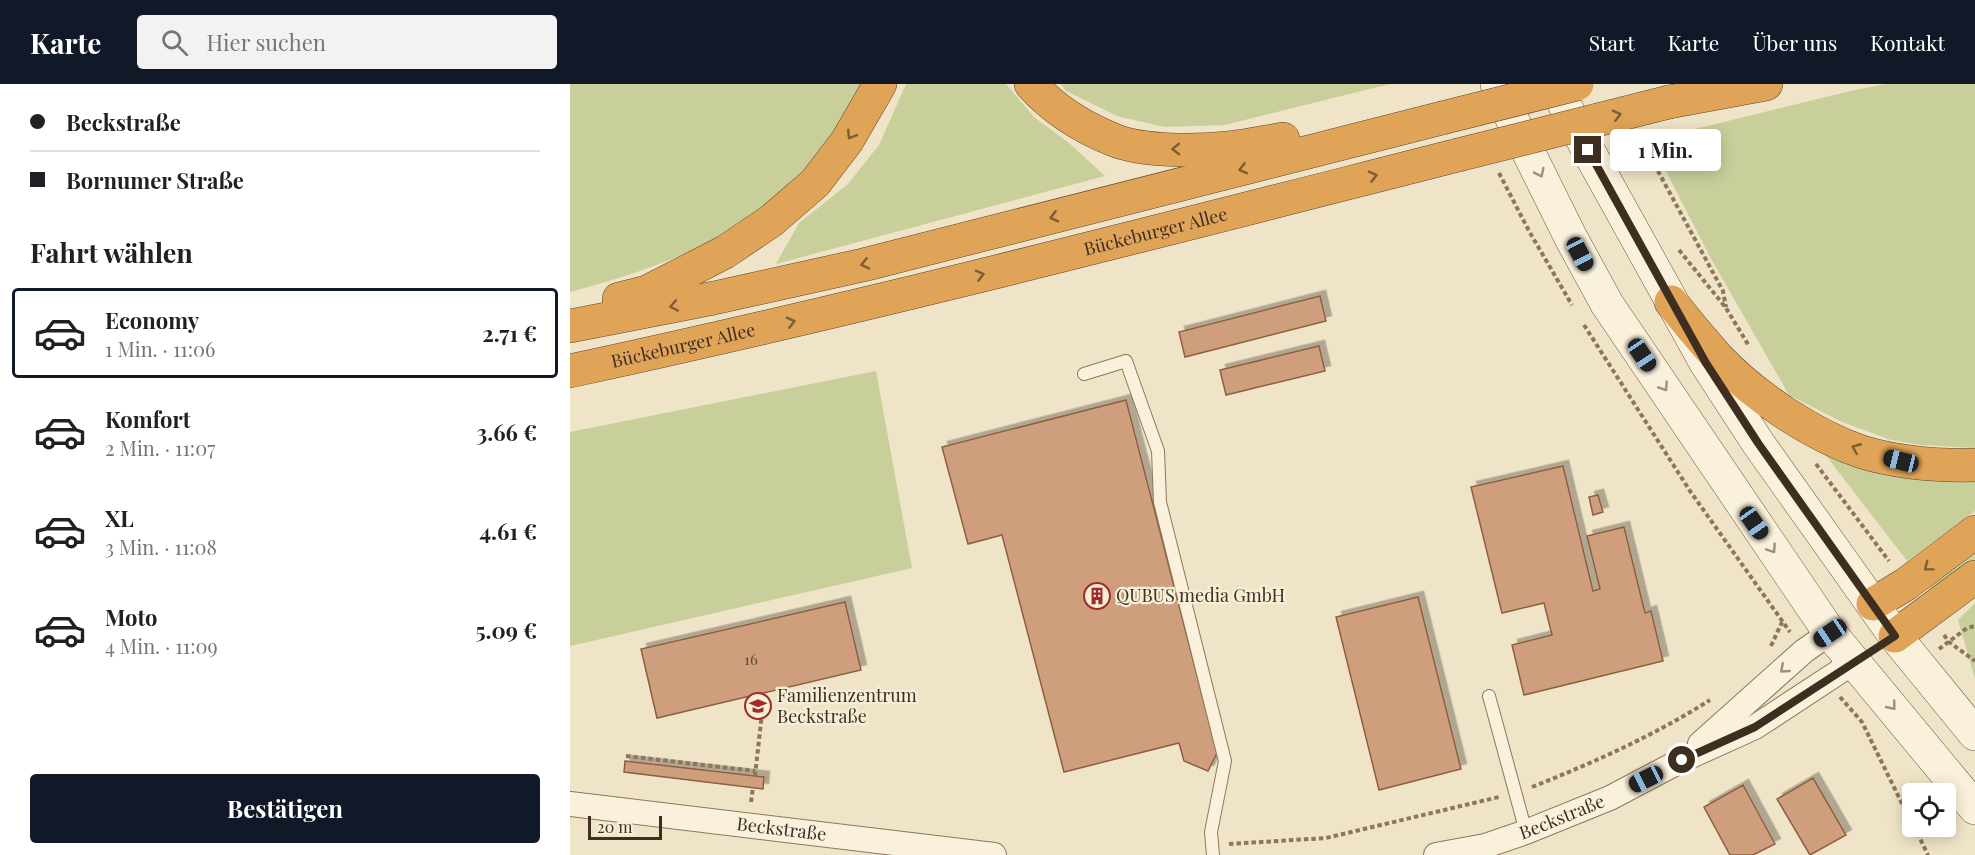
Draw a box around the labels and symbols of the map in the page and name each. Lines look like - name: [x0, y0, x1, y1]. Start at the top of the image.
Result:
- one-way arrow: [1611, 110, 1621, 122]
- one-way arrow: [847, 128, 858, 139]
- callout: 1 Min.: [1609, 129, 1720, 171]
- route end: [1574, 136, 1601, 163]
- one-way arrow: [1171, 143, 1180, 155]
- one-way arrow: [1238, 161, 1248, 174]
- one-way arrow: [1532, 166, 1544, 177]
- one-way arrow: [1368, 171, 1378, 184]
- street label: Bückeburger Allee: [1081, 201, 1230, 261]
- one-way arrow: [1049, 209, 1059, 222]
- car: [1564, 234, 1596, 274]
- one-way arrow: [860, 257, 870, 270]
- one-way arrow: [975, 270, 985, 283]
- one-way arrow: [670, 299, 680, 312]
- one-way arrow: [786, 316, 796, 329]
- street label: Bückeburger Allee: [609, 317, 758, 373]
- car: [1624, 335, 1660, 375]
- one-way arrow: [1656, 380, 1667, 391]
- one-way arrow: [1851, 443, 1861, 456]
- car: [1881, 448, 1921, 474]
- car: [1736, 503, 1772, 543]
- one-way arrow: [1765, 542, 1776, 553]
- one-way arrow: [1924, 560, 1935, 571]
- building icon: QUBUS media GmbH: [1082, 581, 1112, 611]
- place label: QUBUS media GmbH: [1116, 583, 1285, 607]
- car: [1810, 615, 1850, 651]
- house number: 16: [744, 649, 758, 669]
- one-way arrow: [1780, 662, 1791, 673]
- place label: Familienzentrum Beckstraße: [777, 683, 917, 728]
- school or university icon: Familienzentrum Beckstraße: [743, 691, 773, 721]
- one-way arrow: [1885, 699, 1896, 710]
- route start: [1668, 746, 1695, 773]
- car: [1626, 763, 1666, 795]
- street label: Beckstraße: [1516, 788, 1608, 844]
- street label: Beckstraße: [735, 811, 828, 846]
- scale bar: [588, 813, 662, 840]

